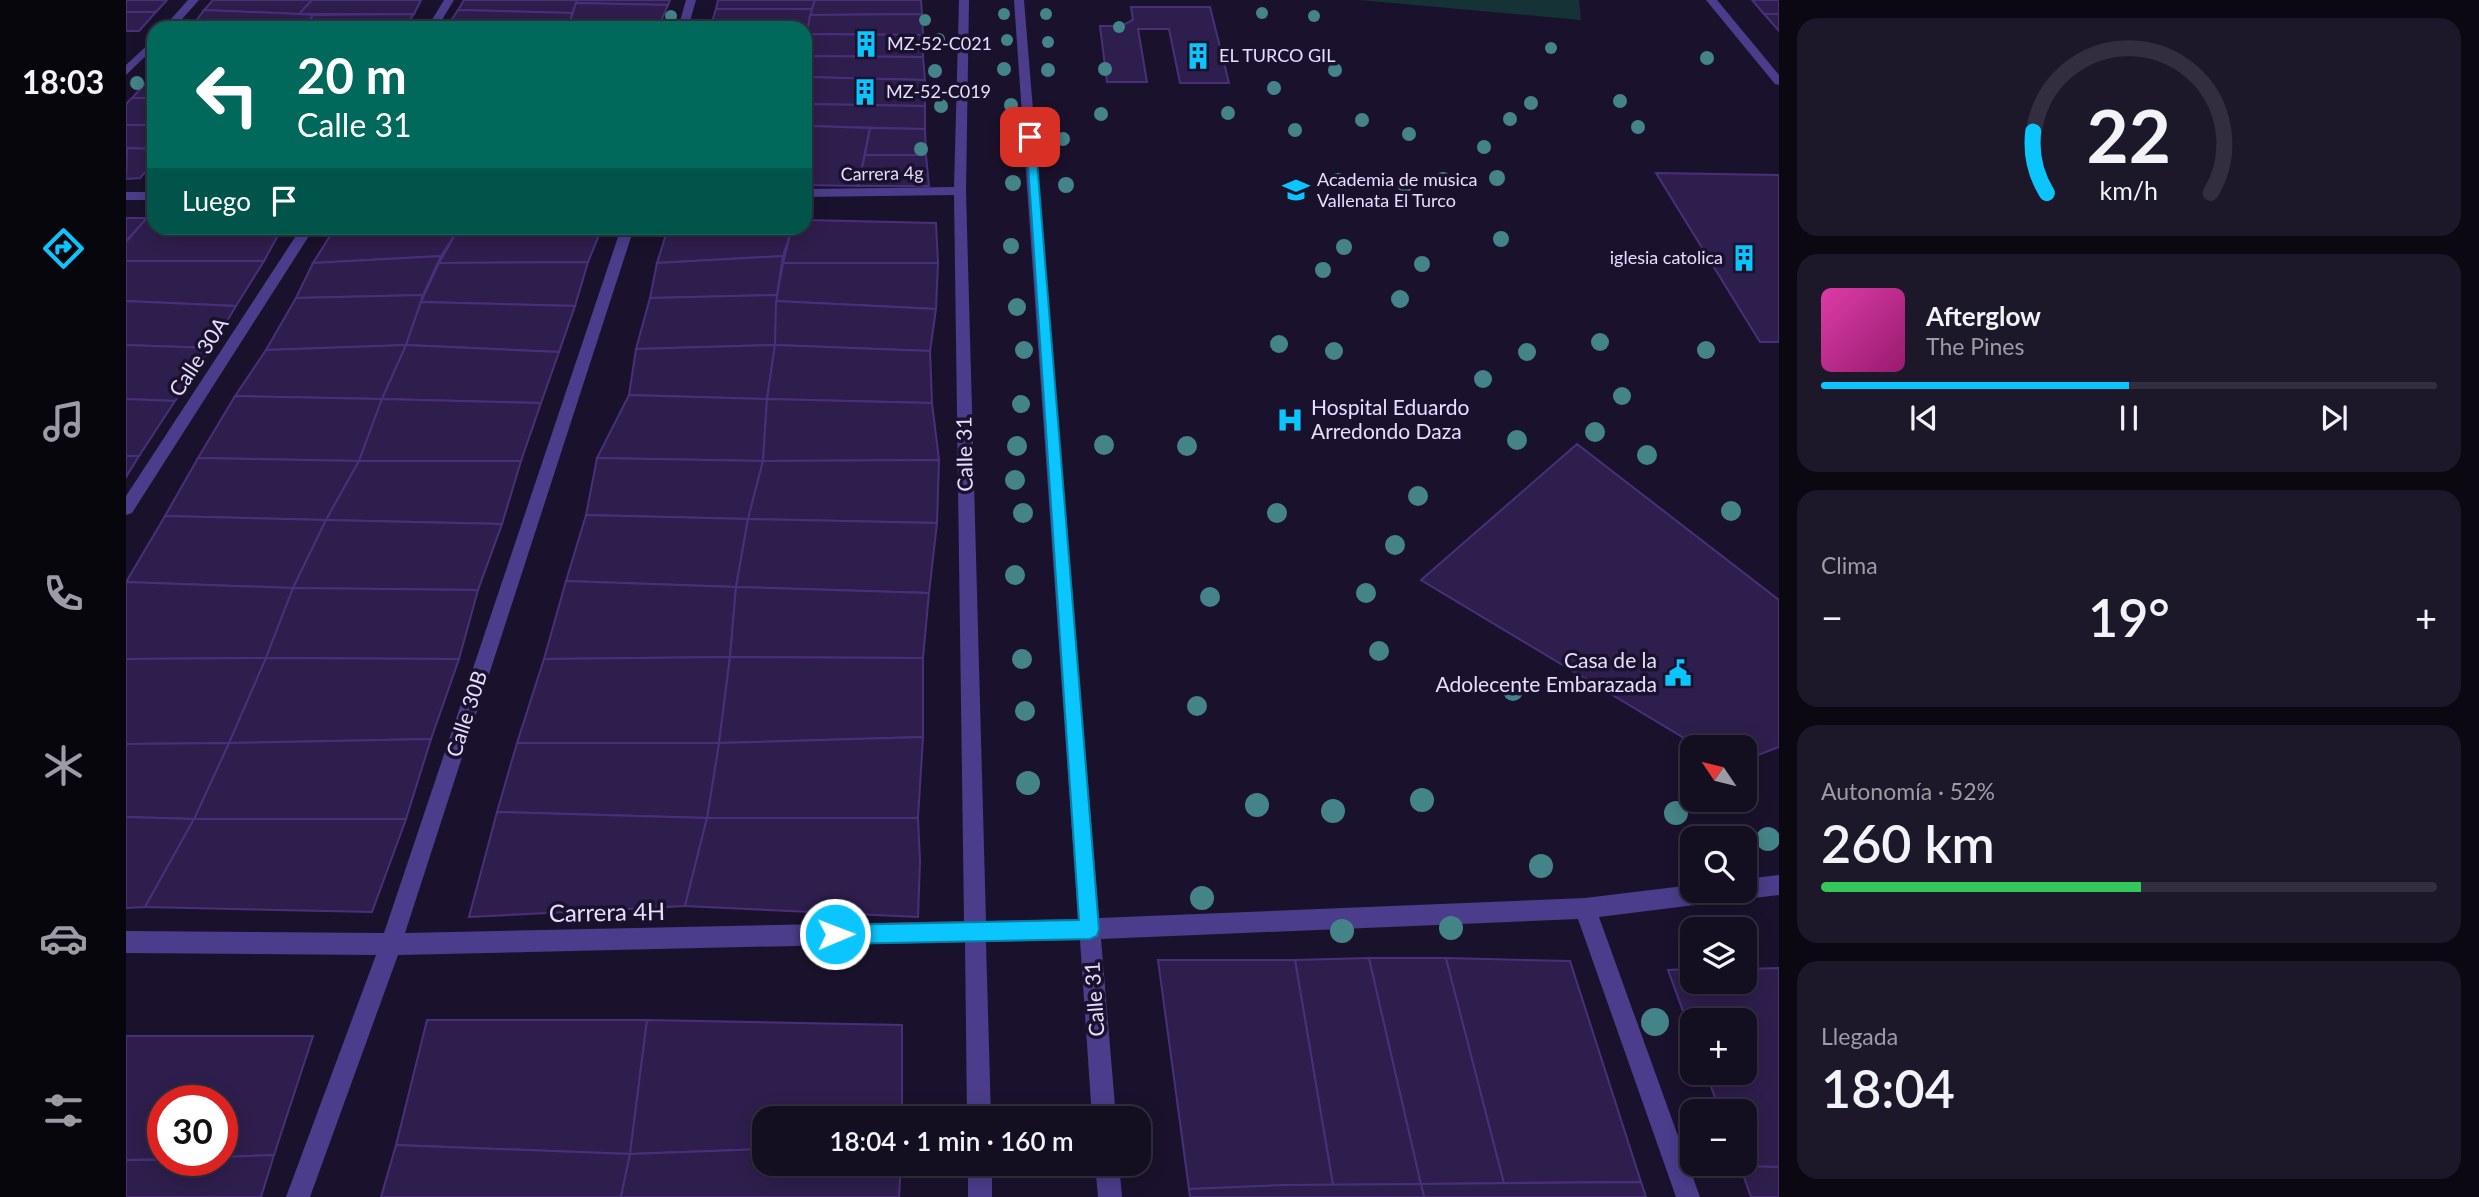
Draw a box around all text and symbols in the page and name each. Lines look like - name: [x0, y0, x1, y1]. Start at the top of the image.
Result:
- building icon: MZ-52-C021: [851, 29, 881, 59]
- place label: MZ-52-C021: [887, 32, 992, 54]
- building icon: EL TURCO GIL: [1183, 41, 1213, 71]
- place label: EL TURCO GIL: [1219, 44, 1335, 66]
- text: 20 m: [297, 46, 407, 104]
- icon: left: [182, 49, 273, 140]
- text: 18:03: [22, 62, 104, 101]
- building icon: MZ-52-C019: [850, 77, 880, 107]
- place label: MZ-52-C019: [886, 80, 991, 102]
- text: 22: [2087, 91, 2171, 179]
- text: Calle 31: [297, 105, 412, 144]
- pin: [1000, 107, 1060, 167]
- icon: arrive: [1011, 118, 1049, 156]
- street label: Carrera 4g: [840, 161, 924, 185]
- place label: Academia de musica Vallenata El Turco: [1317, 168, 1477, 211]
- school or university icon: Academia de musica Vallenata El Turco: [1281, 175, 1311, 205]
- text: km/h: [2100, 175, 2158, 205]
- icon: arrive: [265, 182, 303, 220]
- text: Luego: [182, 185, 251, 217]
- icon: directions: [39, 224, 88, 273]
- building icon: iglesia catolica: [1729, 243, 1759, 273]
- place label: iglesia catolica: [1610, 246, 1723, 268]
- text: Afterglow: [1926, 300, 2041, 332]
- street label: Calle 30A: [163, 311, 233, 400]
- text: The Pines: [1926, 332, 2024, 360]
- place label: Hospital Eduardo Arredondo Daza: [1311, 394, 1469, 443]
- icon: music: [39, 397, 88, 446]
- icon: previous: [1905, 399, 1943, 437]
- icon: pause: [2110, 399, 2148, 437]
- icon: next: [2315, 399, 2353, 437]
- hospital icon: Hospital Eduardo Arredondo Daza: [1275, 405, 1305, 435]
- street label: Calle 31: [950, 416, 977, 492]
- text: Clima: [1821, 551, 1878, 579]
- icon: phone: [39, 569, 88, 618]
- text: 19°: [2088, 586, 2170, 648]
- text: −: [1821, 594, 1843, 640]
- text: +: [2415, 594, 2437, 640]
- place label: Casa de la Adolecente Embarazada: [1436, 647, 1657, 696]
- public building icon: Casa de la Adolecente Embarazada: [1663, 658, 1693, 688]
- street label: Calle 30B: [440, 667, 491, 760]
- north arrow: [1680, 735, 1757, 812]
- map controls: [1680, 735, 1757, 1176]
- icon: climate: [39, 741, 88, 790]
- text: Autonomía · 52%: [1821, 777, 1995, 805]
- text: 260 km: [1821, 812, 1995, 874]
- button: search: [1680, 826, 1757, 903]
- street label: Carrera 4H: [548, 896, 665, 927]
- position arrow: [798, 897, 872, 971]
- icon: car: [39, 914, 88, 963]
- button: layers: [1680, 917, 1757, 994]
- street label: Calle 31: [1078, 961, 1109, 1037]
- button: +: [1680, 1008, 1757, 1085]
- text: Llegada: [1821, 1022, 1898, 1050]
- text: 18:04: [1821, 1057, 1955, 1119]
- speed limit sign: 30: [147, 1085, 238, 1176]
- icon: filters: [39, 1086, 88, 1135]
- button: −: [1680, 1099, 1757, 1176]
- text: 18:04 · 1 min · 160 m: [829, 1125, 1074, 1157]

